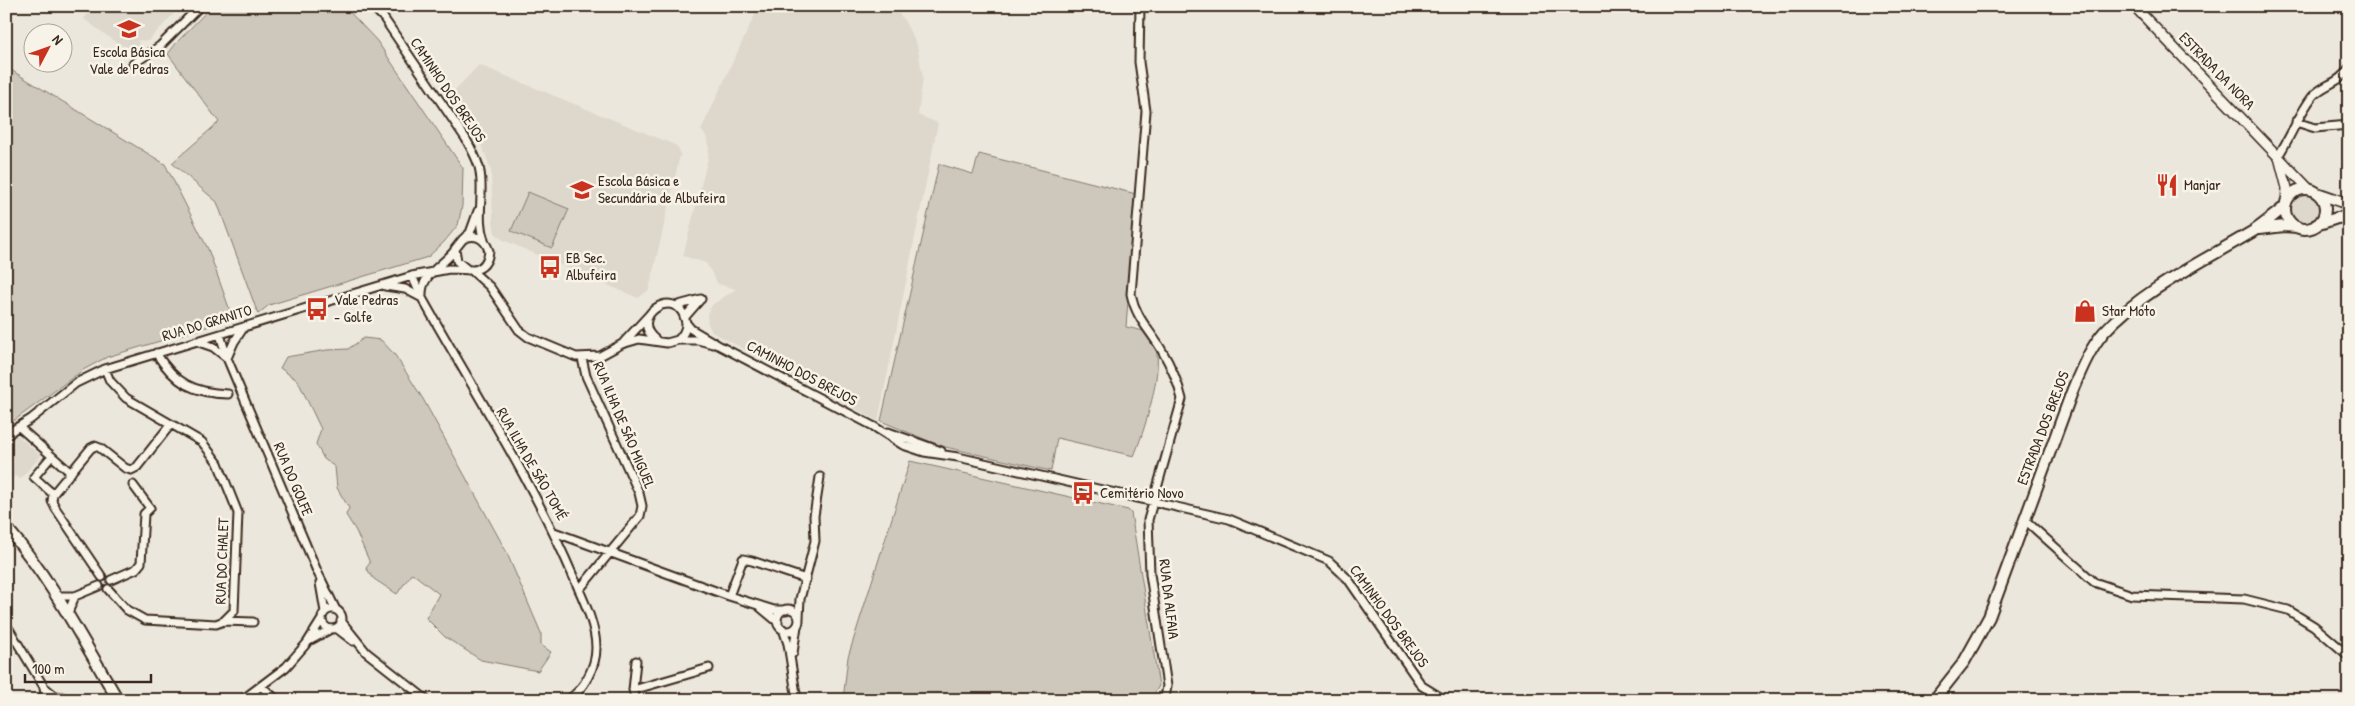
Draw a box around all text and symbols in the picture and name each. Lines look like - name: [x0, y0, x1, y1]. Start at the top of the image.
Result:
- school or university icon: Escola Básica Vale de Pedras: [116, 16, 142, 42]
- north arrow: [22, 22, 72, 72]
- street label: ESTRADA DA NORA: [2175, 27, 2260, 115]
- text: N: [49, 30, 68, 49]
- street label: CAMINHO DOS BREJOS: [405, 33, 491, 146]
- place label: Escola Básica Vale de Pedras: [89, 41, 169, 79]
- place label: Escola Básica e Secundária de Albufeira: [598, 170, 725, 208]
- restaurant icon: Manjar: [2154, 172, 2180, 198]
- place label: Manjar: [2184, 174, 2221, 195]
- school or university icon: Escola Básica e Secundária de Albufeira: [569, 177, 595, 203]
- place label: EB Sec. Albufeira: [566, 247, 616, 285]
- bus stop icon: EB Sec. Albufeira: [537, 254, 563, 280]
- place label: Vale Pedras - Golfe: [334, 289, 398, 327]
- bus stop icon: Vale Pedras - Golfe: [304, 296, 330, 322]
- shop icon: Star Moto: [2072, 298, 2098, 324]
- street label: RUA DO GRANITO: [159, 299, 254, 346]
- place label: Star Moto: [2102, 300, 2155, 321]
- street label: CAMINHO DOS BREJOS: [743, 335, 861, 411]
- street label: RUA ILHA DE SÃO MIGUEL: [588, 358, 661, 492]
- street label: ESTRADA DOS BREJOS: [2011, 368, 2074, 488]
- street label: RUA ILHA DE SÃO TOMÉ: [492, 404, 573, 524]
- street label: RUA DO GOLFE: [269, 439, 319, 519]
- bus stop icon: Cemitério Novo: [1070, 480, 1096, 506]
- place label: Cemitério Novo: [1100, 482, 1184, 503]
- street label: RUA DO CHALET: [209, 516, 234, 605]
- street label: RUA DA ALFAIA: [1154, 558, 1185, 641]
- street label: CAMINHO DOS BREJOS: [1345, 560, 1434, 671]
- scale bar: [25, 651, 151, 683]
- text: 100 m: [32, 658, 65, 679]

